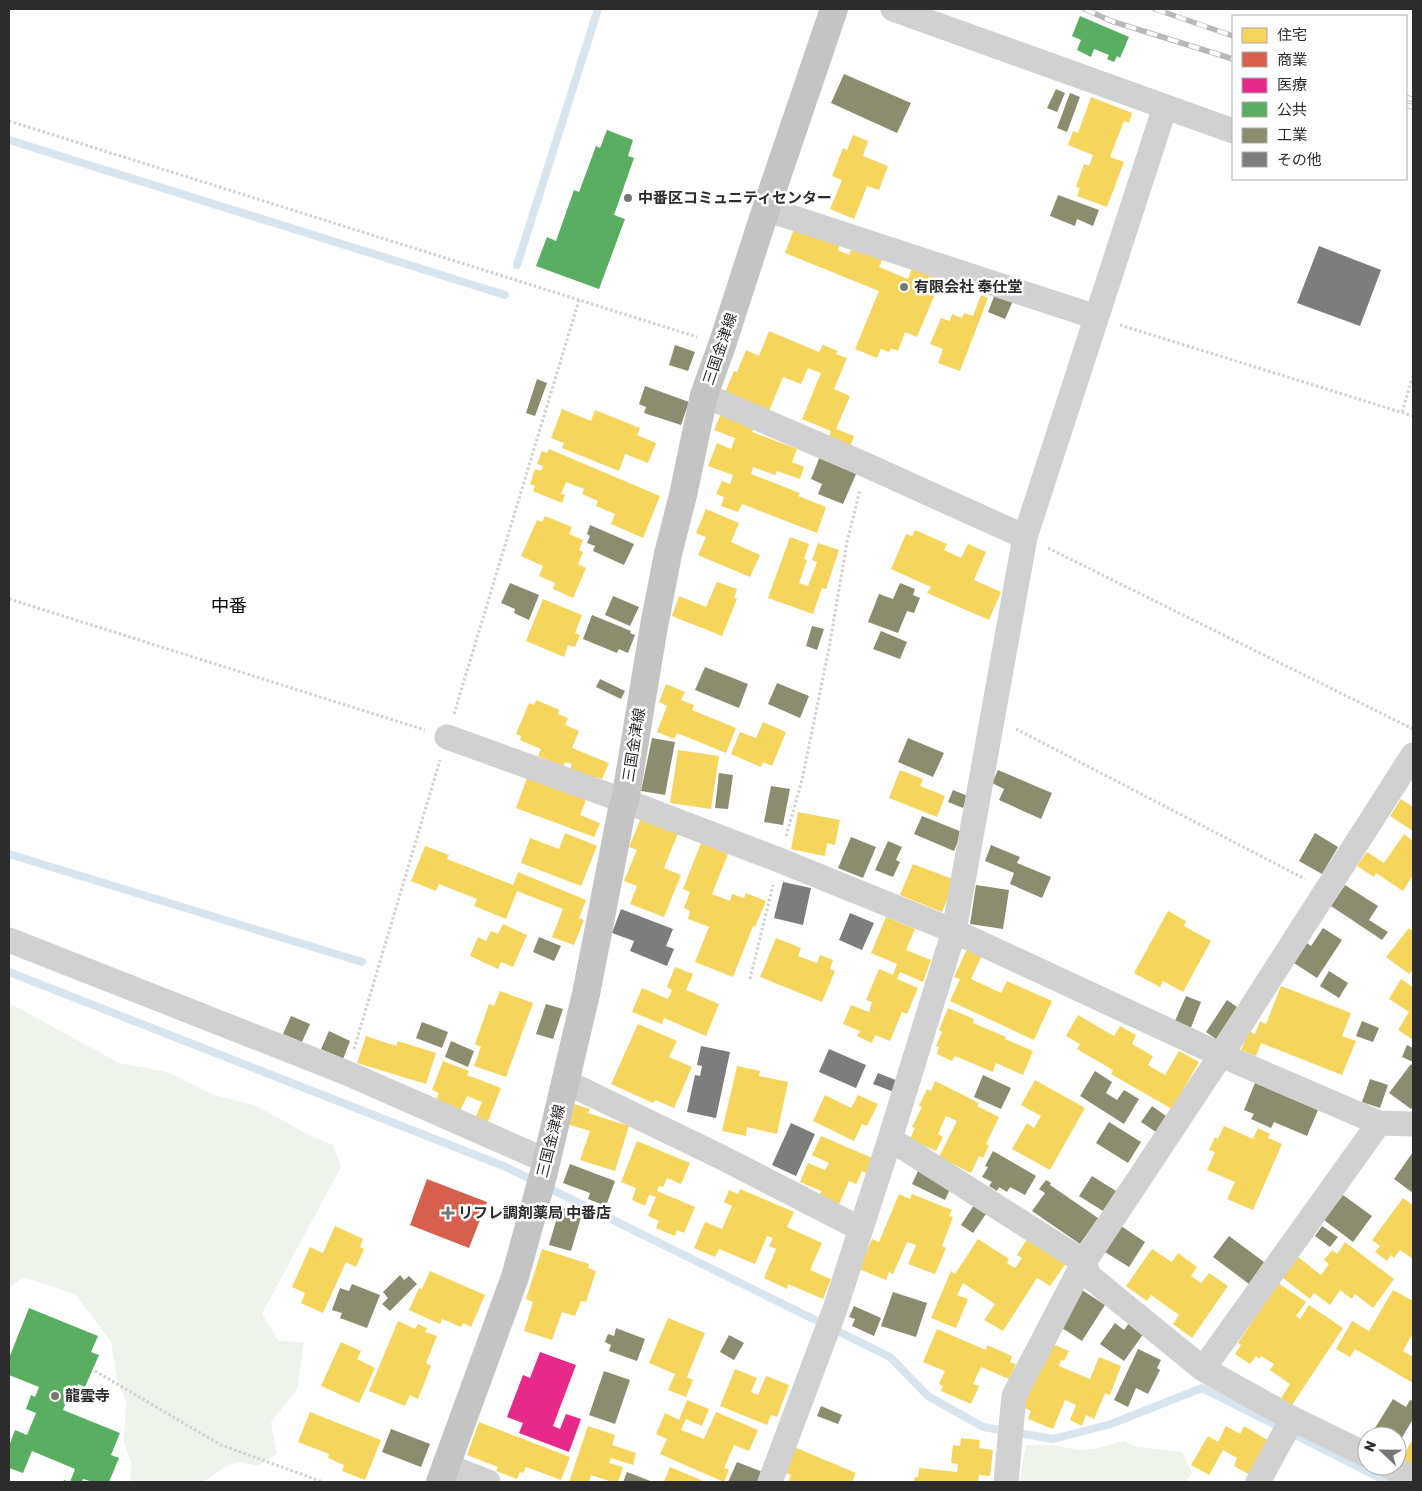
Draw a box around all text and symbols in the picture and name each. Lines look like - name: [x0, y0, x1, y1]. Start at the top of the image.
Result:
- legend: [1232, 15, 1407, 180]
- text: 住宅: [1277, 26, 1307, 44]
- text: 商業: [1277, 51, 1307, 69]
- text: 医療: [1277, 76, 1307, 94]
- text: 公共: [1277, 101, 1307, 119]
- text: 工業: [1277, 126, 1307, 144]
- text: その他: [1277, 151, 1322, 169]
- place label: 中番区コミュニティセンター: [638, 189, 832, 207]
- marker: 中番区コミュニティセンター: [622, 192, 634, 204]
- place label: 有限会社 奉仕堂: [914, 278, 1022, 296]
- marker: 有限会社 奉仕堂: [898, 281, 910, 293]
- street label: 三国金津線: [699, 311, 741, 387]
- district label: 中番: [211, 595, 247, 617]
- street label: 三国金津線: [619, 707, 649, 783]
- street label: 三国金津線: [533, 1102, 569, 1180]
- place label: リフレ調剤薬局 中番店: [458, 1204, 611, 1222]
- marker: リフレ調剤薬局 中番店: [442, 1207, 454, 1219]
- place label: 龍雲寺: [65, 1387, 110, 1405]
- marker: 龍雲寺: [49, 1390, 61, 1402]
- north arrow: [1357, 1426, 1407, 1476]
- text: N: [1361, 1438, 1380, 1454]

